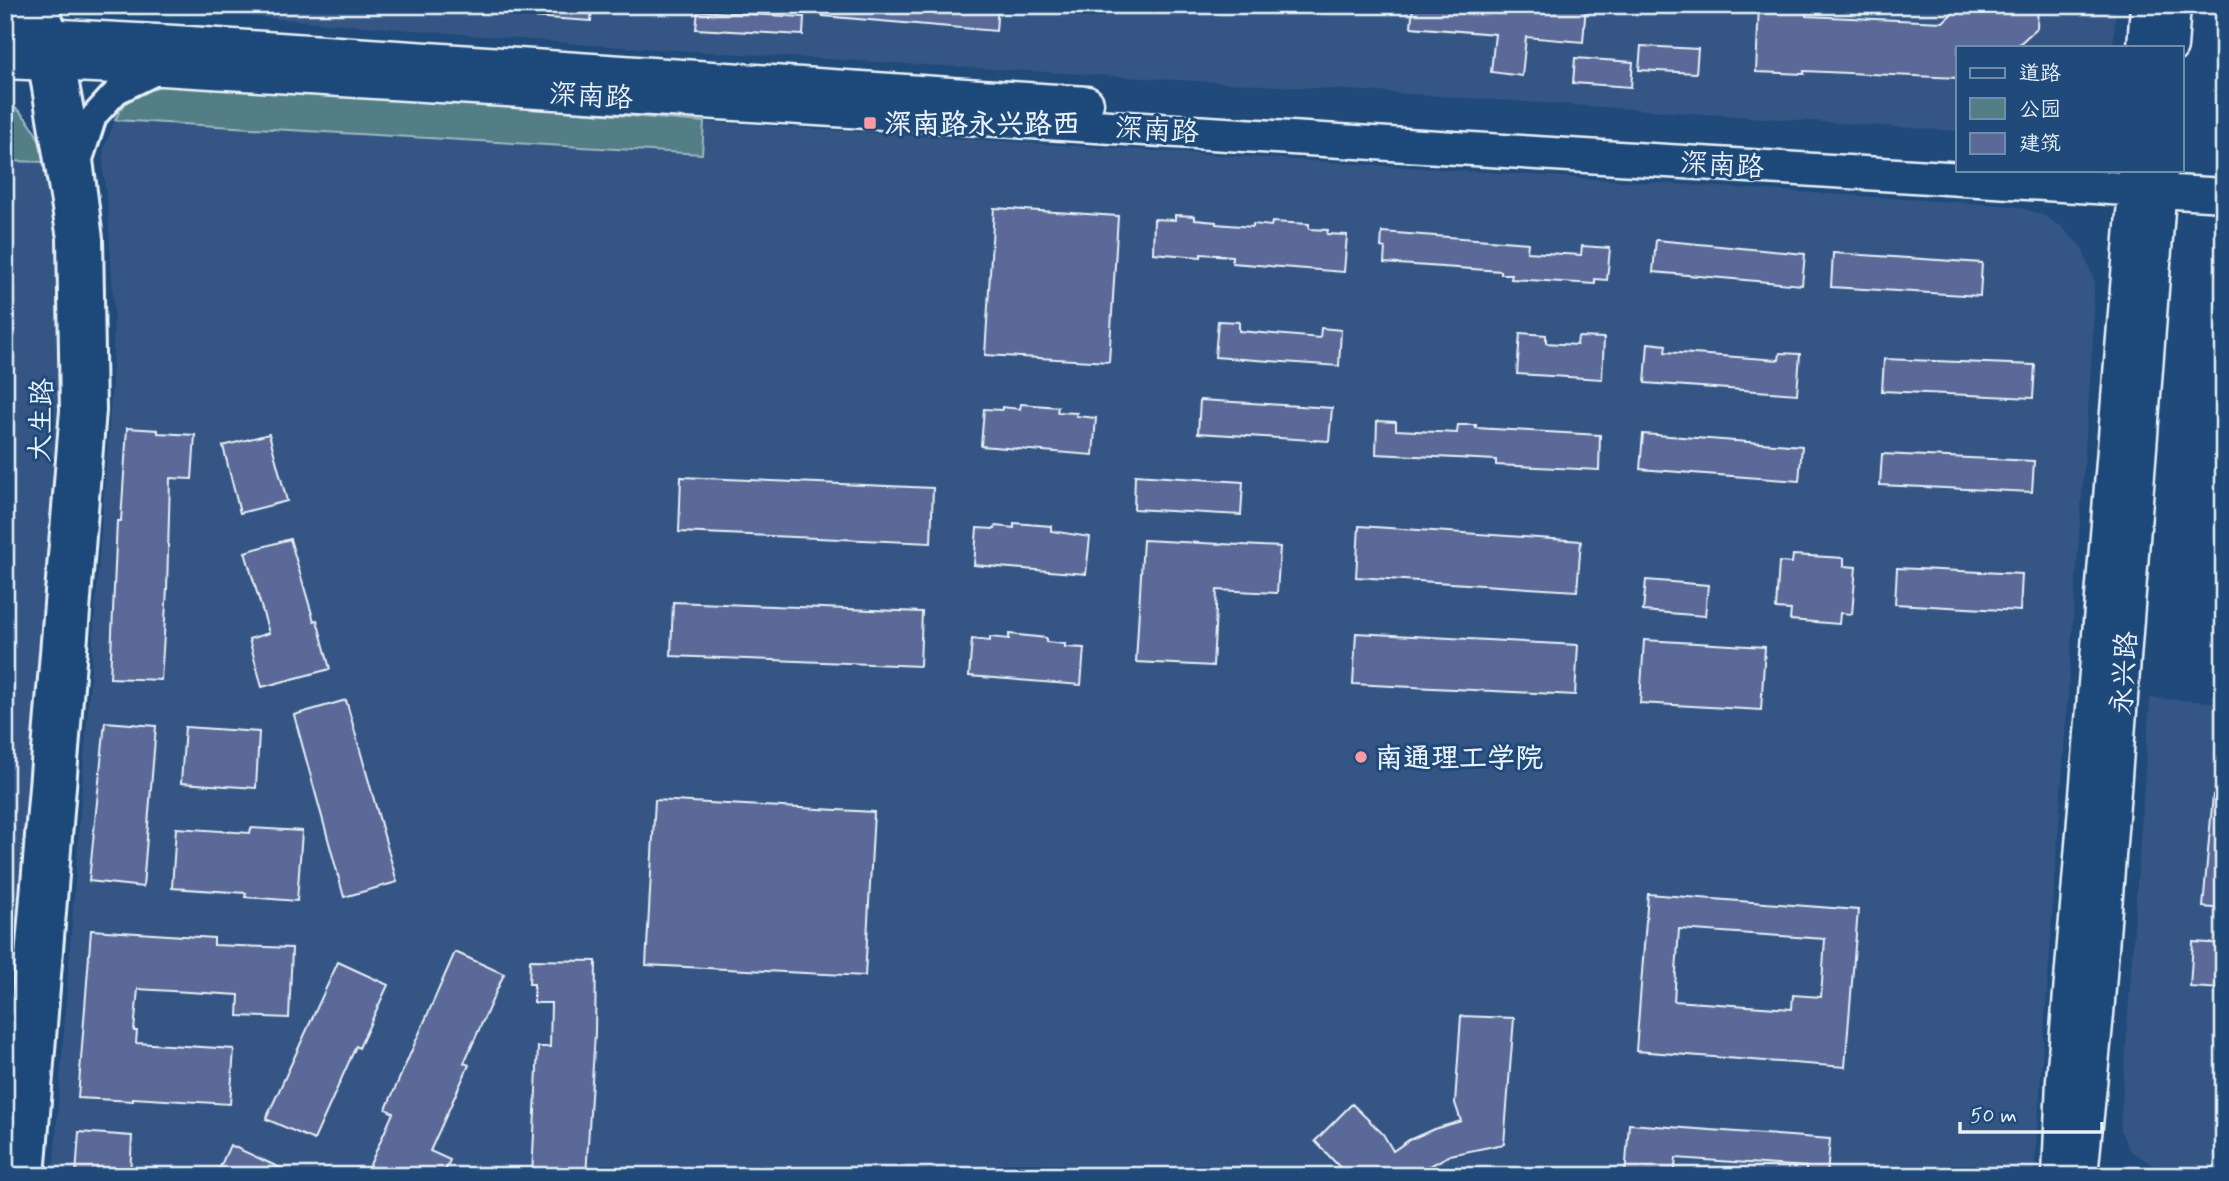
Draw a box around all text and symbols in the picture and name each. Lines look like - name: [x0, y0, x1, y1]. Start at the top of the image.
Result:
- legend: [1956, 46, 2184, 172]
- text: 道路: [2019, 60, 2061, 88]
- street label: 深南路: [548, 77, 634, 118]
- text: 公园: [2019, 96, 2061, 124]
- place label: 深南路永兴路西: [884, 107, 1080, 144]
- street label: 深南路: [1114, 111, 1200, 152]
- marker: 深南路永兴路西: [862, 115, 878, 131]
- text: 建筑: [2019, 130, 2061, 158]
- street label: 深南路: [1679, 146, 1765, 187]
- street label: 大生路: [23, 377, 62, 463]
- street label: 永兴路: [2104, 630, 2147, 716]
- place label: 南通理工学院: [1375, 741, 1543, 778]
- marker: 南通理工学院: [1353, 749, 1369, 765]
- scale bar: [1960, 1090, 2101, 1134]
- text: 50 m: [1970, 1102, 2017, 1130]

